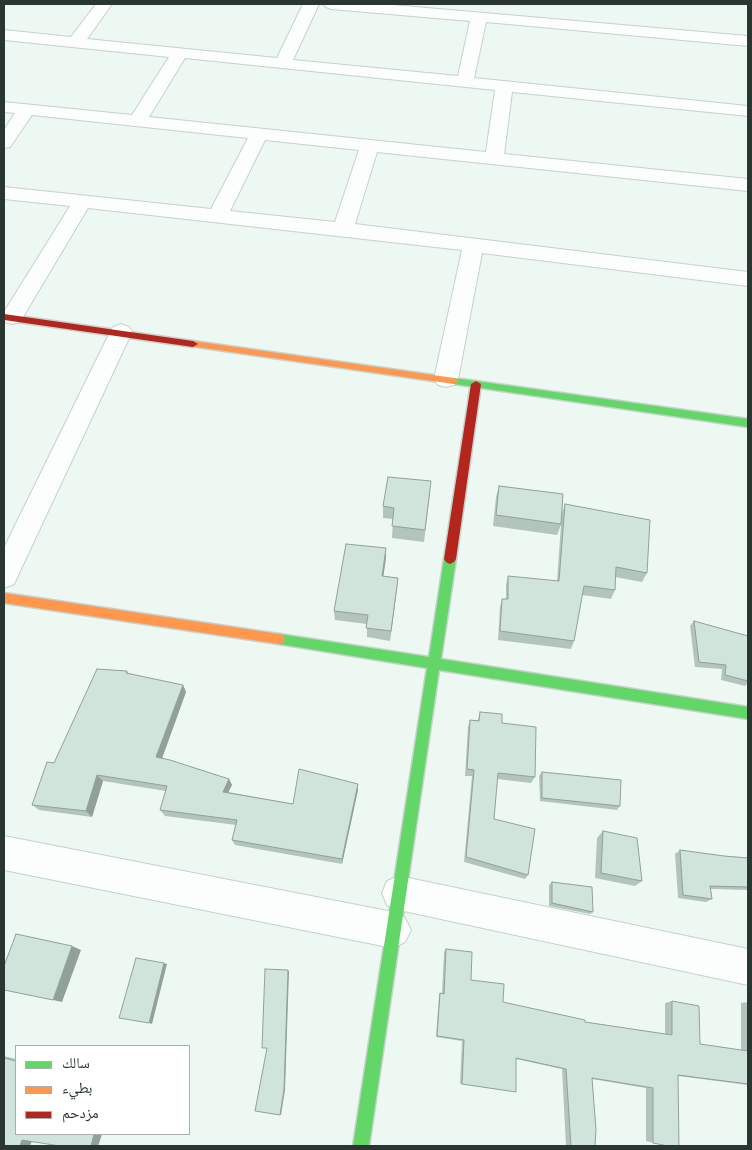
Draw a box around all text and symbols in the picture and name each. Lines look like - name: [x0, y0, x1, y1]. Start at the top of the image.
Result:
- legend: [15, 1045, 190, 1135]
- text: سالك: [62, 1054, 90, 1072]
- text: بطيء: [62, 1079, 92, 1097]
- text: مزدحم: [62, 1104, 99, 1122]

